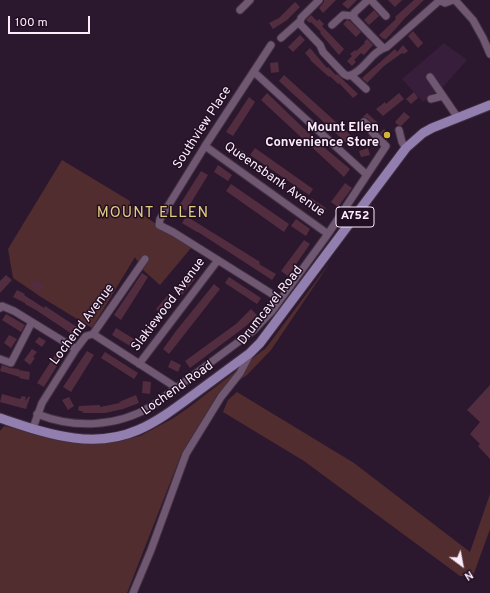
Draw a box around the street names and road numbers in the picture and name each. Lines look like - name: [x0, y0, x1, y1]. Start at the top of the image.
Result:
- street label: Southview Place: [170, 84, 236, 172]
- street label: Queensbank Avenue: [220, 139, 328, 221]
- road number: A752: [336, 207, 374, 227]
- street label: Slakiewood Avenue: [129, 255, 209, 355]
- street label: Drumcavel Road: [235, 263, 307, 349]
- street label: Lochend Avenue: [48, 281, 118, 369]
- street label: Lochend Road: [139, 359, 217, 419]

